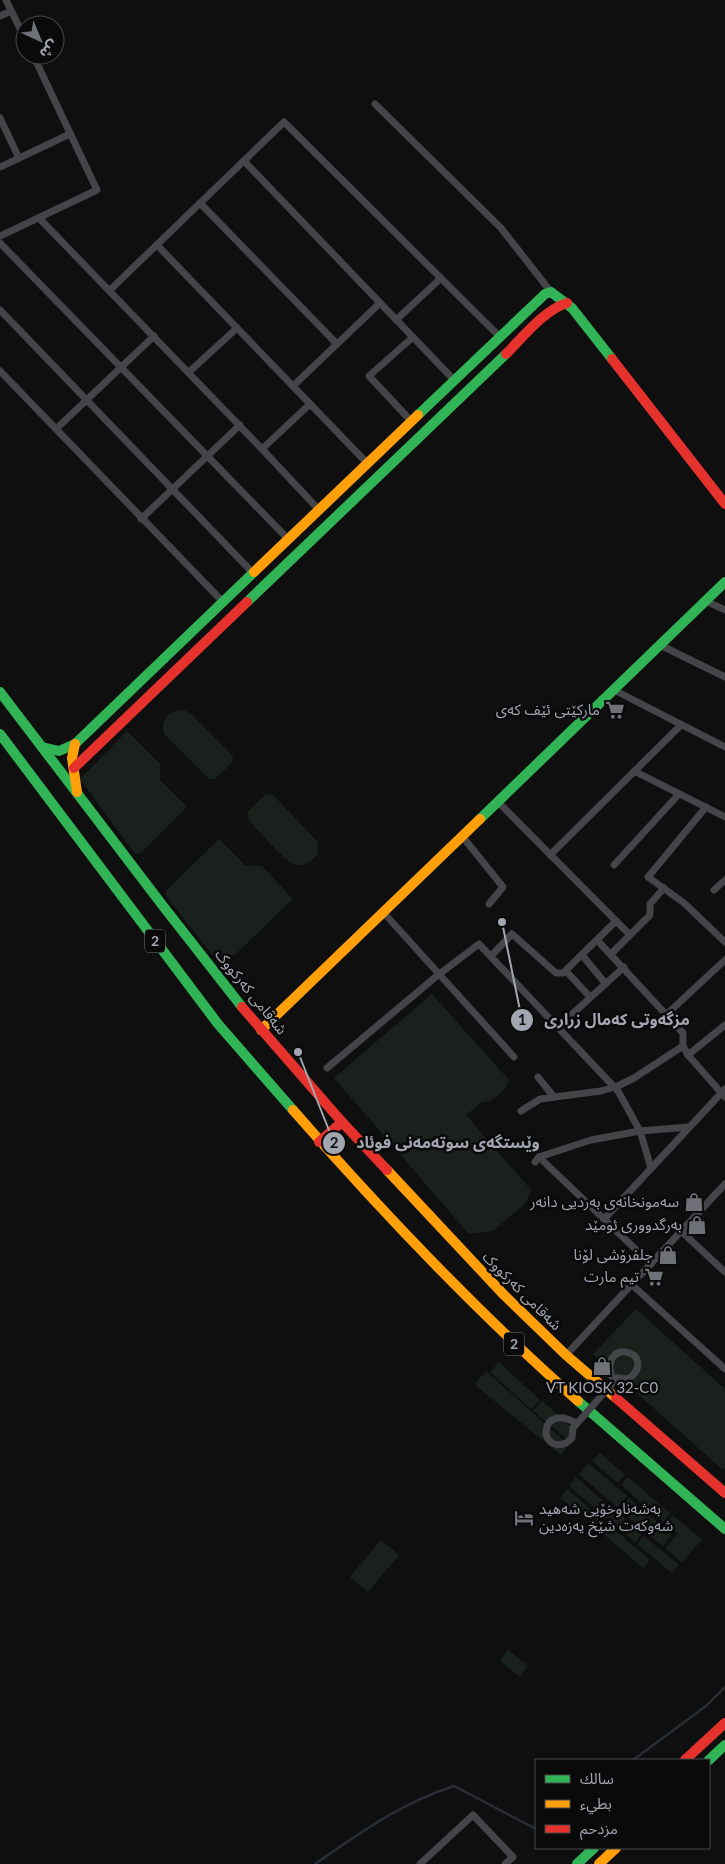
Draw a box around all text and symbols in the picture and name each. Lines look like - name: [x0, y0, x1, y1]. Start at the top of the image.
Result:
- north arrow: [15, 15, 65, 65]
- text: ش: [37, 37, 62, 62]
- supermarket icon: مارکێتی ئێف کەی: [604, 699, 626, 721]
- place label: مارکێتی ئێف کەی: [496, 700, 600, 719]
- road number: 2: [145, 929, 165, 952]
- street label: شەقامی کەرکووک: [211, 945, 292, 1038]
- callout: مزگەوتی کەمال زراری: [509, 1004, 700, 1035]
- text: مزگەوتی کەمال زراری: [544, 1009, 690, 1029]
- text: 1: [518, 1010, 526, 1028]
- callout: وێستگەی سوتەمەنی فوئاد: [322, 1127, 550, 1158]
- text: وێستگەی سوتەمەنی فوئاد: [356, 1132, 540, 1152]
- text: 2: [330, 1133, 339, 1151]
- shop icon: سەمونخانەی بەردیی دانەر: [683, 1191, 705, 1213]
- place label: سەمونخانەی بەردیی دانەر: [529, 1192, 679, 1211]
- shop icon: بەرگدووری ئومێد: [686, 1214, 708, 1236]
- place label: بەرگدووری ئومێد: [585, 1215, 682, 1234]
- shop icon: جلفرۆشی لۆنا: [657, 1244, 679, 1266]
- place label: جلفرۆشی لۆنا: [574, 1245, 653, 1264]
- street label: شەقامی کەرکووک: [479, 1247, 566, 1334]
- supermarket icon: تیم مارت: [643, 1266, 665, 1288]
- place label: تیم مارت: [584, 1267, 639, 1288]
- road number: 2: [504, 1332, 524, 1356]
- shop icon: VT KIOSK 32-C0: [591, 1355, 613, 1377]
- place label: VT KIOSK 32-C0: [546, 1378, 658, 1396]
- place label: بەشەناوخۆیی شەهید شەوکەت شێخ یەزەدین: [539, 1499, 673, 1538]
- hotel icon: بەشەناوخۆیی شەهید شەوکەت شێخ یەزەدین: [513, 1507, 535, 1529]
- legend: [535, 1759, 710, 1849]
- text: سالك: [580, 1769, 614, 1787]
- text: بطيء: [580, 1794, 612, 1815]
- text: مزدحم: [580, 1819, 618, 1840]

